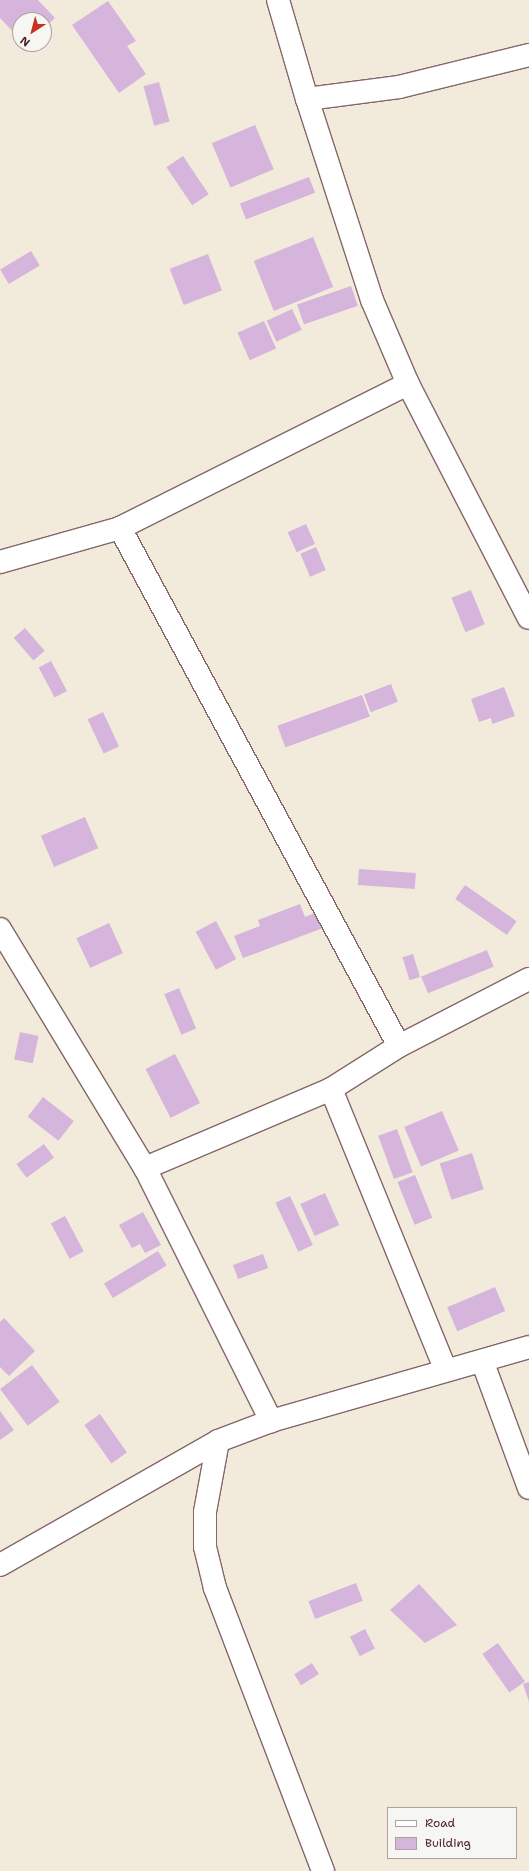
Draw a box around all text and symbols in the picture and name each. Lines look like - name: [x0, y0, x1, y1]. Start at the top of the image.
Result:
- north arrow: [12, 12, 52, 52]
- text: N: [17, 33, 33, 50]
- legend: [387, 1807, 517, 1859]
- text: Road: [425, 1815, 455, 1831]
- text: Building: [425, 1835, 471, 1851]

